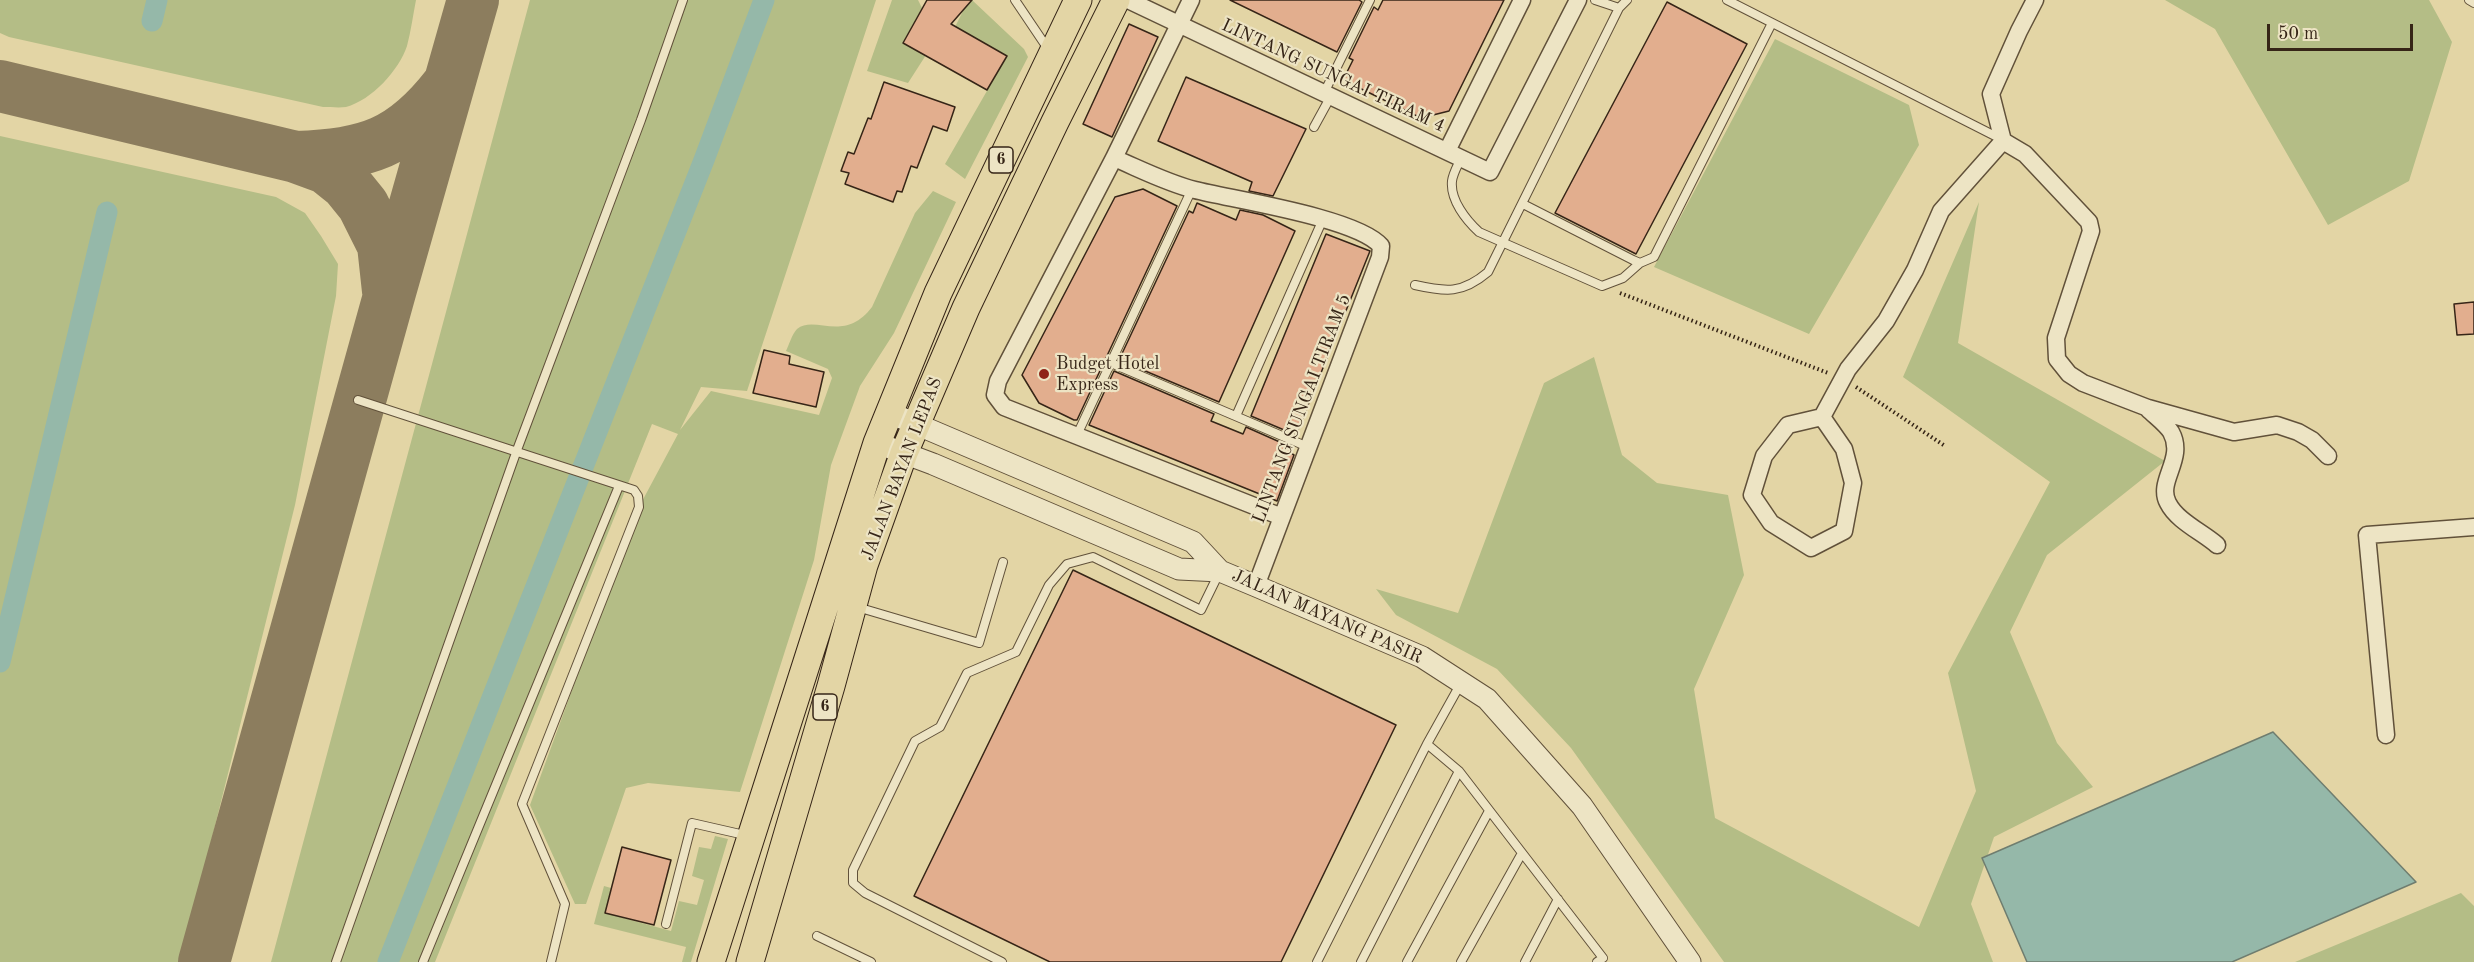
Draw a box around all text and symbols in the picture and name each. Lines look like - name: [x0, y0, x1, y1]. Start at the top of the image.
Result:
- scale bar: [2270, 12, 2416, 50]
- street label: LINTANG SUNGAI TIRAM 4: [1218, 15, 1448, 137]
- text: 50 m: [2278, 25, 2318, 43]
- road number: 6: [989, 147, 1013, 173]
- street label: LINTANG SUNGAI TIRAM 5: [1248, 291, 1356, 527]
- place label: Budget Hotel Express: [1056, 353, 1159, 395]
- marker: Budget Hotel Express: [1037, 367, 1051, 381]
- street label: JALAN BAYAN LEPAS: [857, 374, 947, 564]
- street label: JALAN MAYANG PASIR: [1228, 565, 1426, 669]
- road number: 6: [813, 694, 837, 720]

